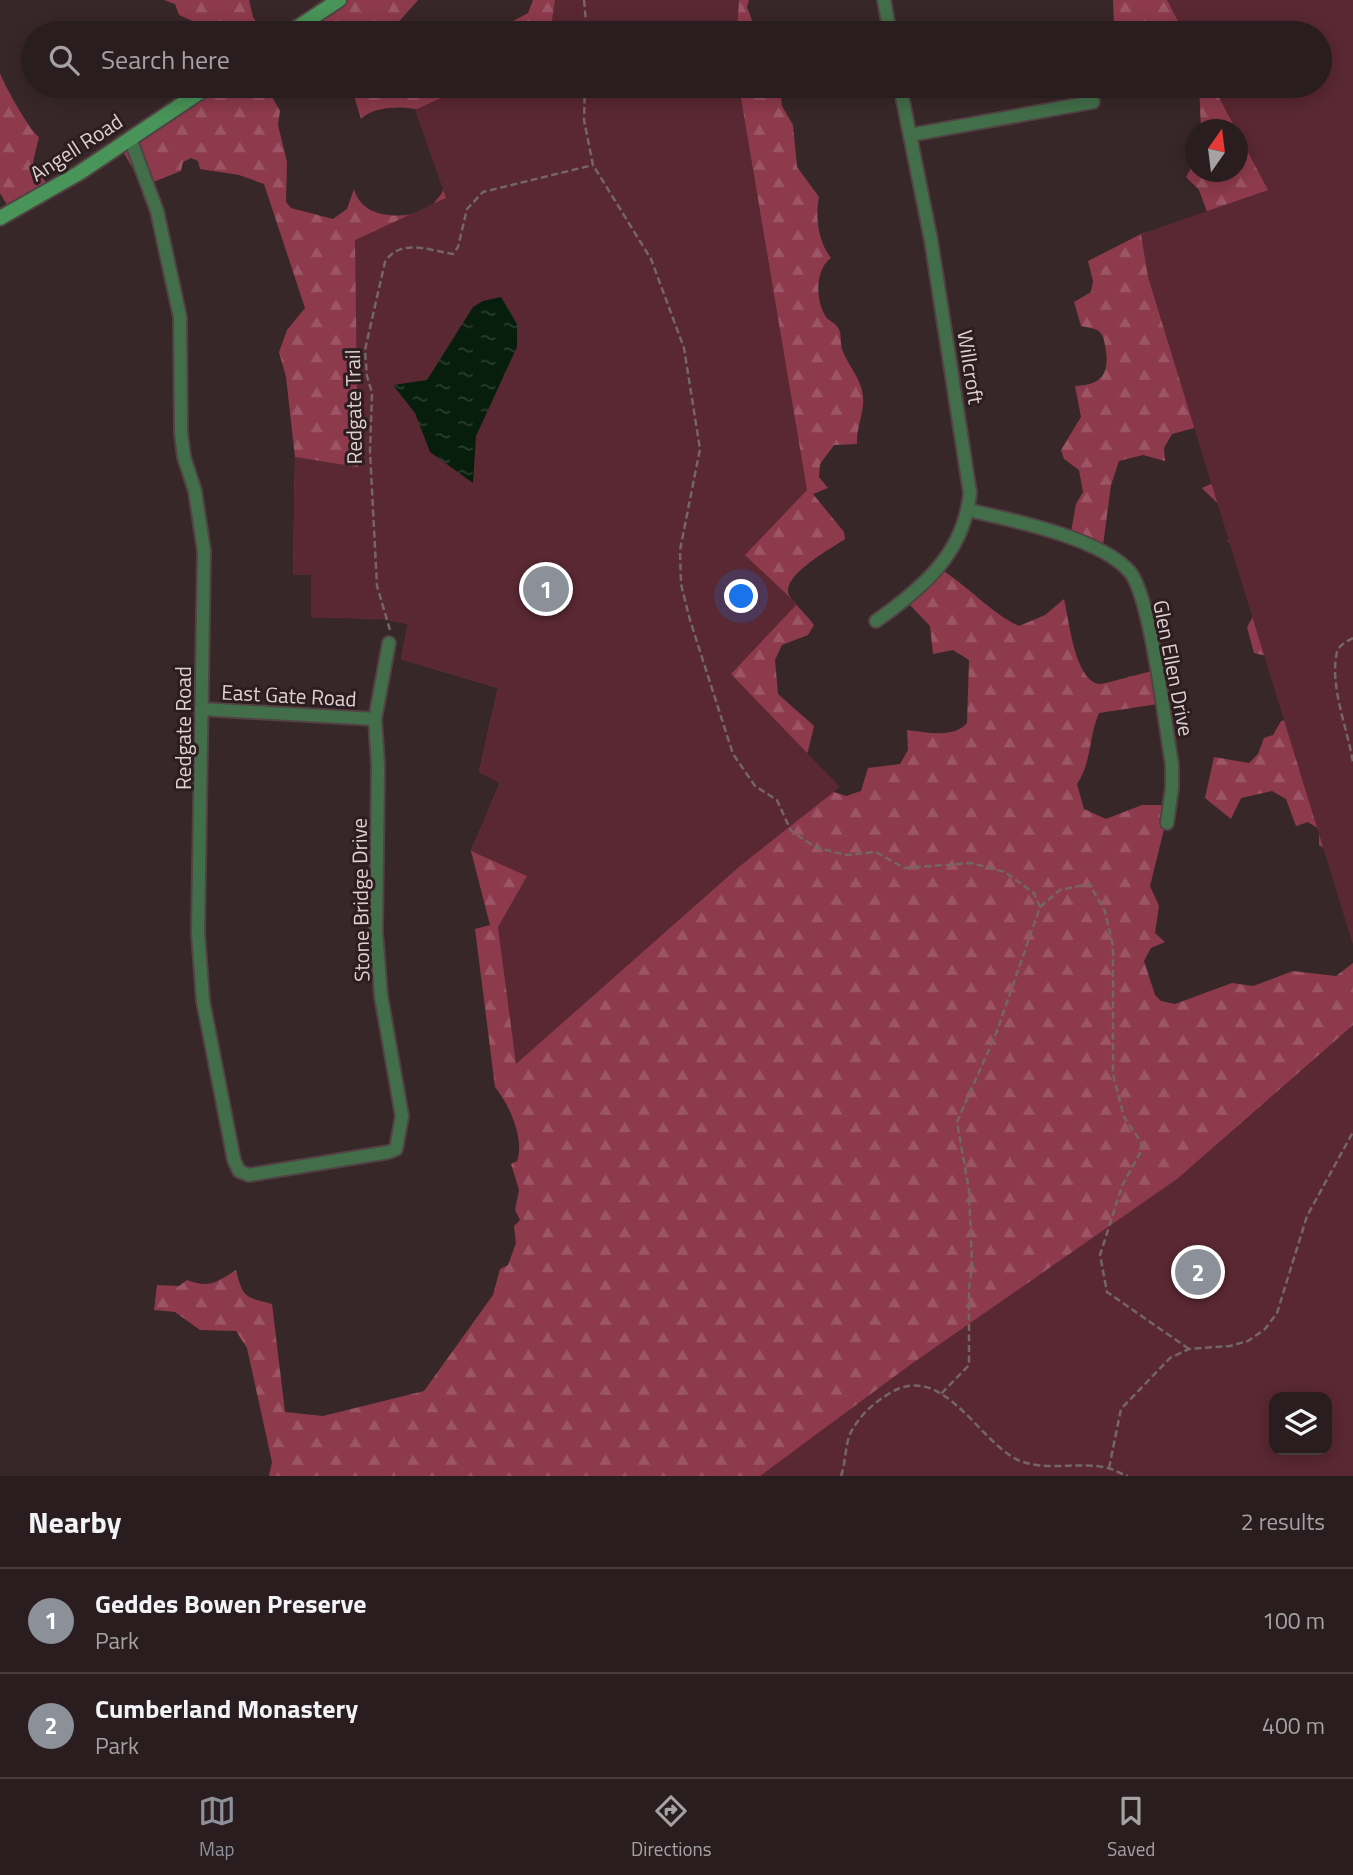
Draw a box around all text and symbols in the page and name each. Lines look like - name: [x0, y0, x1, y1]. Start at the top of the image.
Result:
- search box: [21, 21, 1332, 98]
- text: Search here: [101, 40, 230, 79]
- icon: search: [45, 41, 83, 79]
- street label: Angell Road: [23, 105, 129, 189]
- north arrow: [1185, 119, 1248, 182]
- street label: Willcroft: [949, 328, 993, 407]
- street label: Redgate Trail: [336, 349, 370, 465]
- pin: 1: [523, 563, 569, 615]
- your location: [724, 579, 758, 613]
- street label: Glen Ellen Drive: [1145, 597, 1203, 739]
- street label: Redgate Road: [167, 666, 199, 790]
- street label: East Gate Road: [221, 675, 357, 715]
- street label: Stone Bridge Drive: [343, 818, 377, 982]
- pin: 2: [1175, 1246, 1221, 1298]
- map controls: [1269, 1392, 1332, 1455]
- button: layers: [1269, 1392, 1332, 1455]
- text: Nearby: [28, 1499, 121, 1545]
- text: 2 results: [1241, 1504, 1325, 1539]
- text: Geddes Bowen Preserve: [95, 1584, 367, 1623]
- text: 1: [45, 1603, 57, 1638]
- text: 100 m: [1262, 1603, 1325, 1638]
- text: Park: [95, 1623, 139, 1658]
- text: Cumberland Monastery: [95, 1689, 358, 1728]
- text: 2: [45, 1708, 57, 1743]
- text: 400 m: [1262, 1708, 1325, 1743]
- text: Park: [95, 1728, 139, 1763]
- tab: Map: [198, 1792, 236, 1863]
- tab: Directions: [631, 1792, 712, 1863]
- tab: Saved: [1107, 1792, 1155, 1863]

